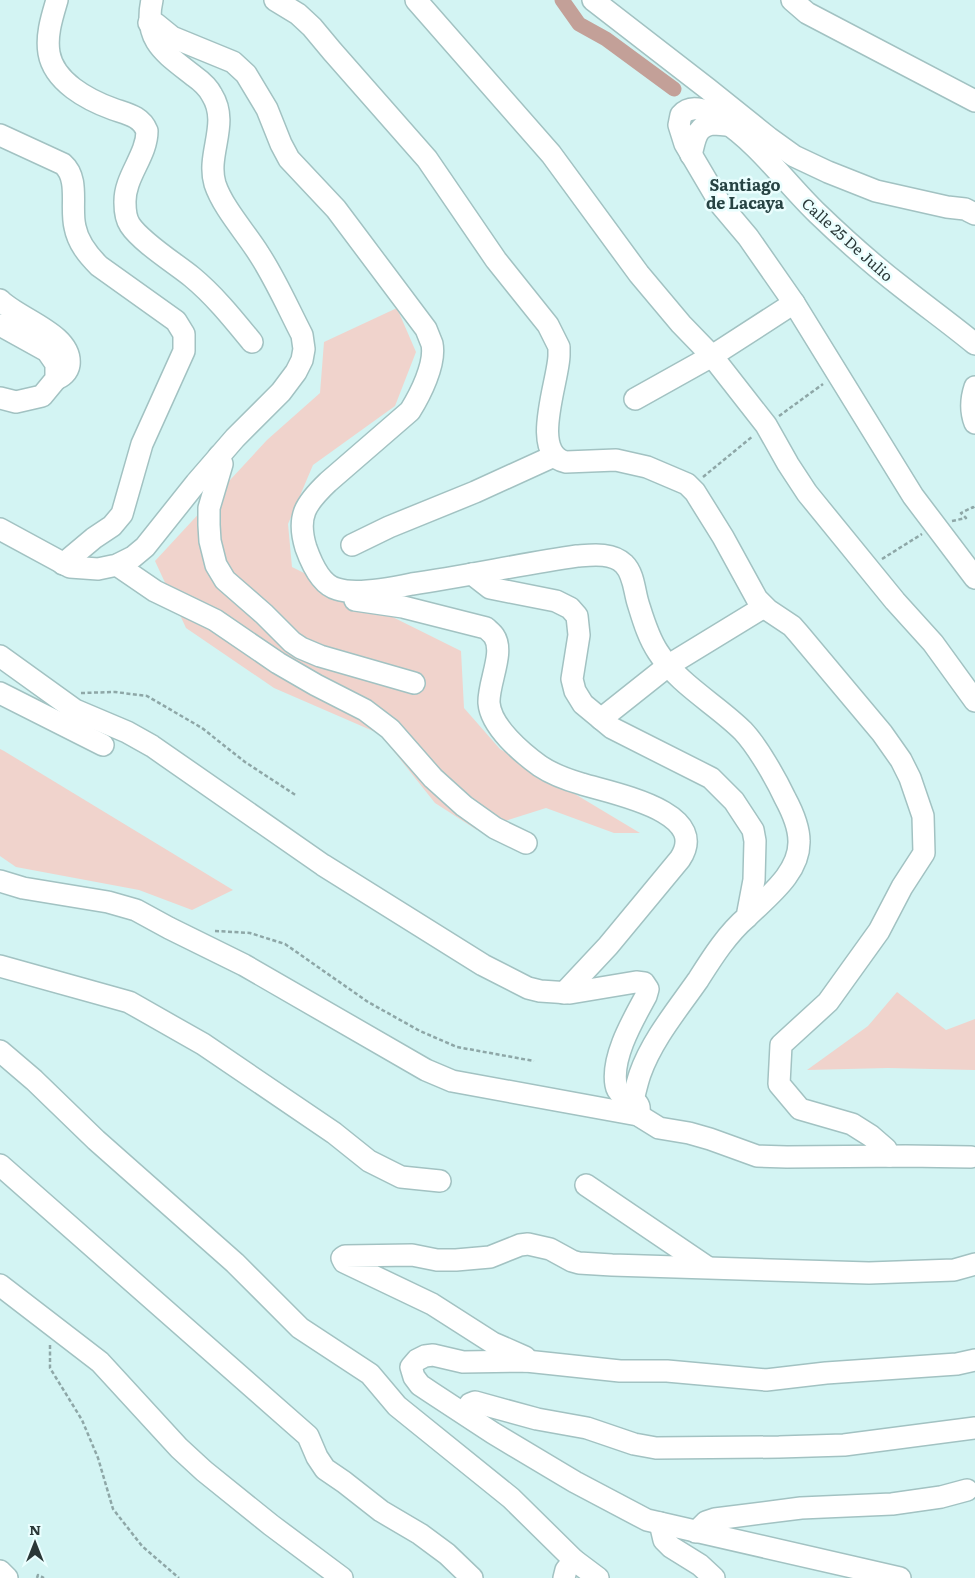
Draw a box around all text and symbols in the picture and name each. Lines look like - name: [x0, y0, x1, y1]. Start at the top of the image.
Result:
- district label: Santiago de Lacaya: [706, 172, 785, 214]
- street label: Calle 25 De Julio: [797, 192, 899, 286]
- north arrow: [10, 1518, 60, 1568]
- text: N: [29, 1519, 41, 1539]

